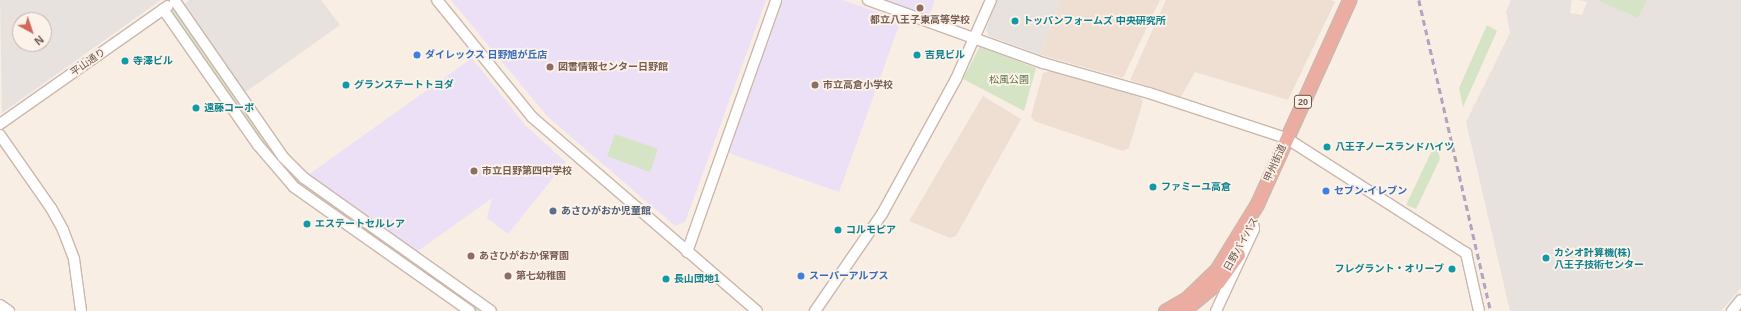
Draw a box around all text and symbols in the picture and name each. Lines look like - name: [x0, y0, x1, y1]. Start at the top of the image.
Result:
- marker: 都立八王子東高等学校: [915, 3, 925, 13]
- north arrow: [12, 12, 52, 52]
- place label: 都立八王子東高等学校: [870, 14, 970, 26]
- place label: トッパンフォームズ 中央研究所: [1023, 15, 1166, 27]
- marker: トッパンフォームズ 中央研究所: [1010, 16, 1020, 26]
- text: N: [32, 33, 46, 48]
- street label: 平山通り: [68, 46, 108, 78]
- place label: ダイレックス 日野旭が丘店: [425, 49, 548, 61]
- place label: 吉見ビル: [925, 49, 965, 61]
- marker: ダイレックス 日野旭が丘店: [412, 50, 422, 60]
- marker: 吉見ビル: [912, 50, 922, 60]
- place label: 寺澤ビル: [133, 55, 173, 67]
- marker: 寺澤ビル: [120, 56, 130, 66]
- place label: 図書情報センター日野館: [558, 61, 668, 73]
- marker: 図書情報センター日野館: [545, 62, 555, 72]
- park label: 松風公園: [989, 74, 1029, 86]
- place label: グランステートトヨダ: [354, 79, 454, 91]
- place label: 市立高倉小学校: [823, 79, 893, 91]
- marker: グランステートトヨダ: [341, 80, 351, 90]
- marker: 市立高倉小学校: [810, 80, 820, 90]
- road number: 20: [1293, 95, 1313, 109]
- place label: 遠藤コーポ: [204, 102, 254, 114]
- marker: 遠藤コーポ: [191, 103, 201, 113]
- place label: 八王子ノースランドハイツ: [1335, 141, 1455, 153]
- street label: 甲州街道: [1261, 142, 1289, 184]
- marker: 八王子ノースランドハイツ: [1322, 142, 1332, 152]
- place label: 市立日野第四中学校: [482, 165, 572, 177]
- marker: 市立日野第四中学校: [469, 166, 479, 176]
- place label: ファミーユ高倉: [1161, 181, 1231, 193]
- marker: ファミーユ高倉: [1148, 182, 1158, 192]
- place label: セブン-イレブン: [1334, 185, 1407, 197]
- marker: セブン-イレブン: [1321, 186, 1331, 196]
- place label: あさひがおか児童館: [561, 205, 651, 217]
- marker: あさひがおか児童館: [548, 206, 558, 216]
- street label: 日野バイパス: [1221, 215, 1261, 273]
- place label: エステートセルレア: [315, 218, 405, 230]
- marker: エステートセルレア: [302, 219, 312, 229]
- place label: コルモピア: [846, 224, 896, 236]
- marker: コルモピア: [833, 225, 843, 235]
- place label: カシオ計算機(株) 八王子技術センター: [1554, 246, 1644, 270]
- place label: あさひがおか保育園: [479, 250, 569, 262]
- marker: あさひがおか保育園: [466, 251, 476, 261]
- marker: カシオ計算機(株) 八王子技術センター: [1541, 253, 1551, 263]
- place label: フレグラント・オリーブ: [1334, 263, 1444, 275]
- marker: フレグラント・オリーブ: [1447, 264, 1457, 274]
- place label: 第七幼稚園: [516, 270, 566, 282]
- place label: スーパーアルプス: [809, 270, 889, 282]
- marker: 第七幼稚園: [503, 271, 513, 281]
- marker: スーパーアルプス: [796, 271, 806, 281]
- place label: 長山団地1: [674, 273, 720, 285]
- marker: 長山団地1: [661, 274, 671, 284]

